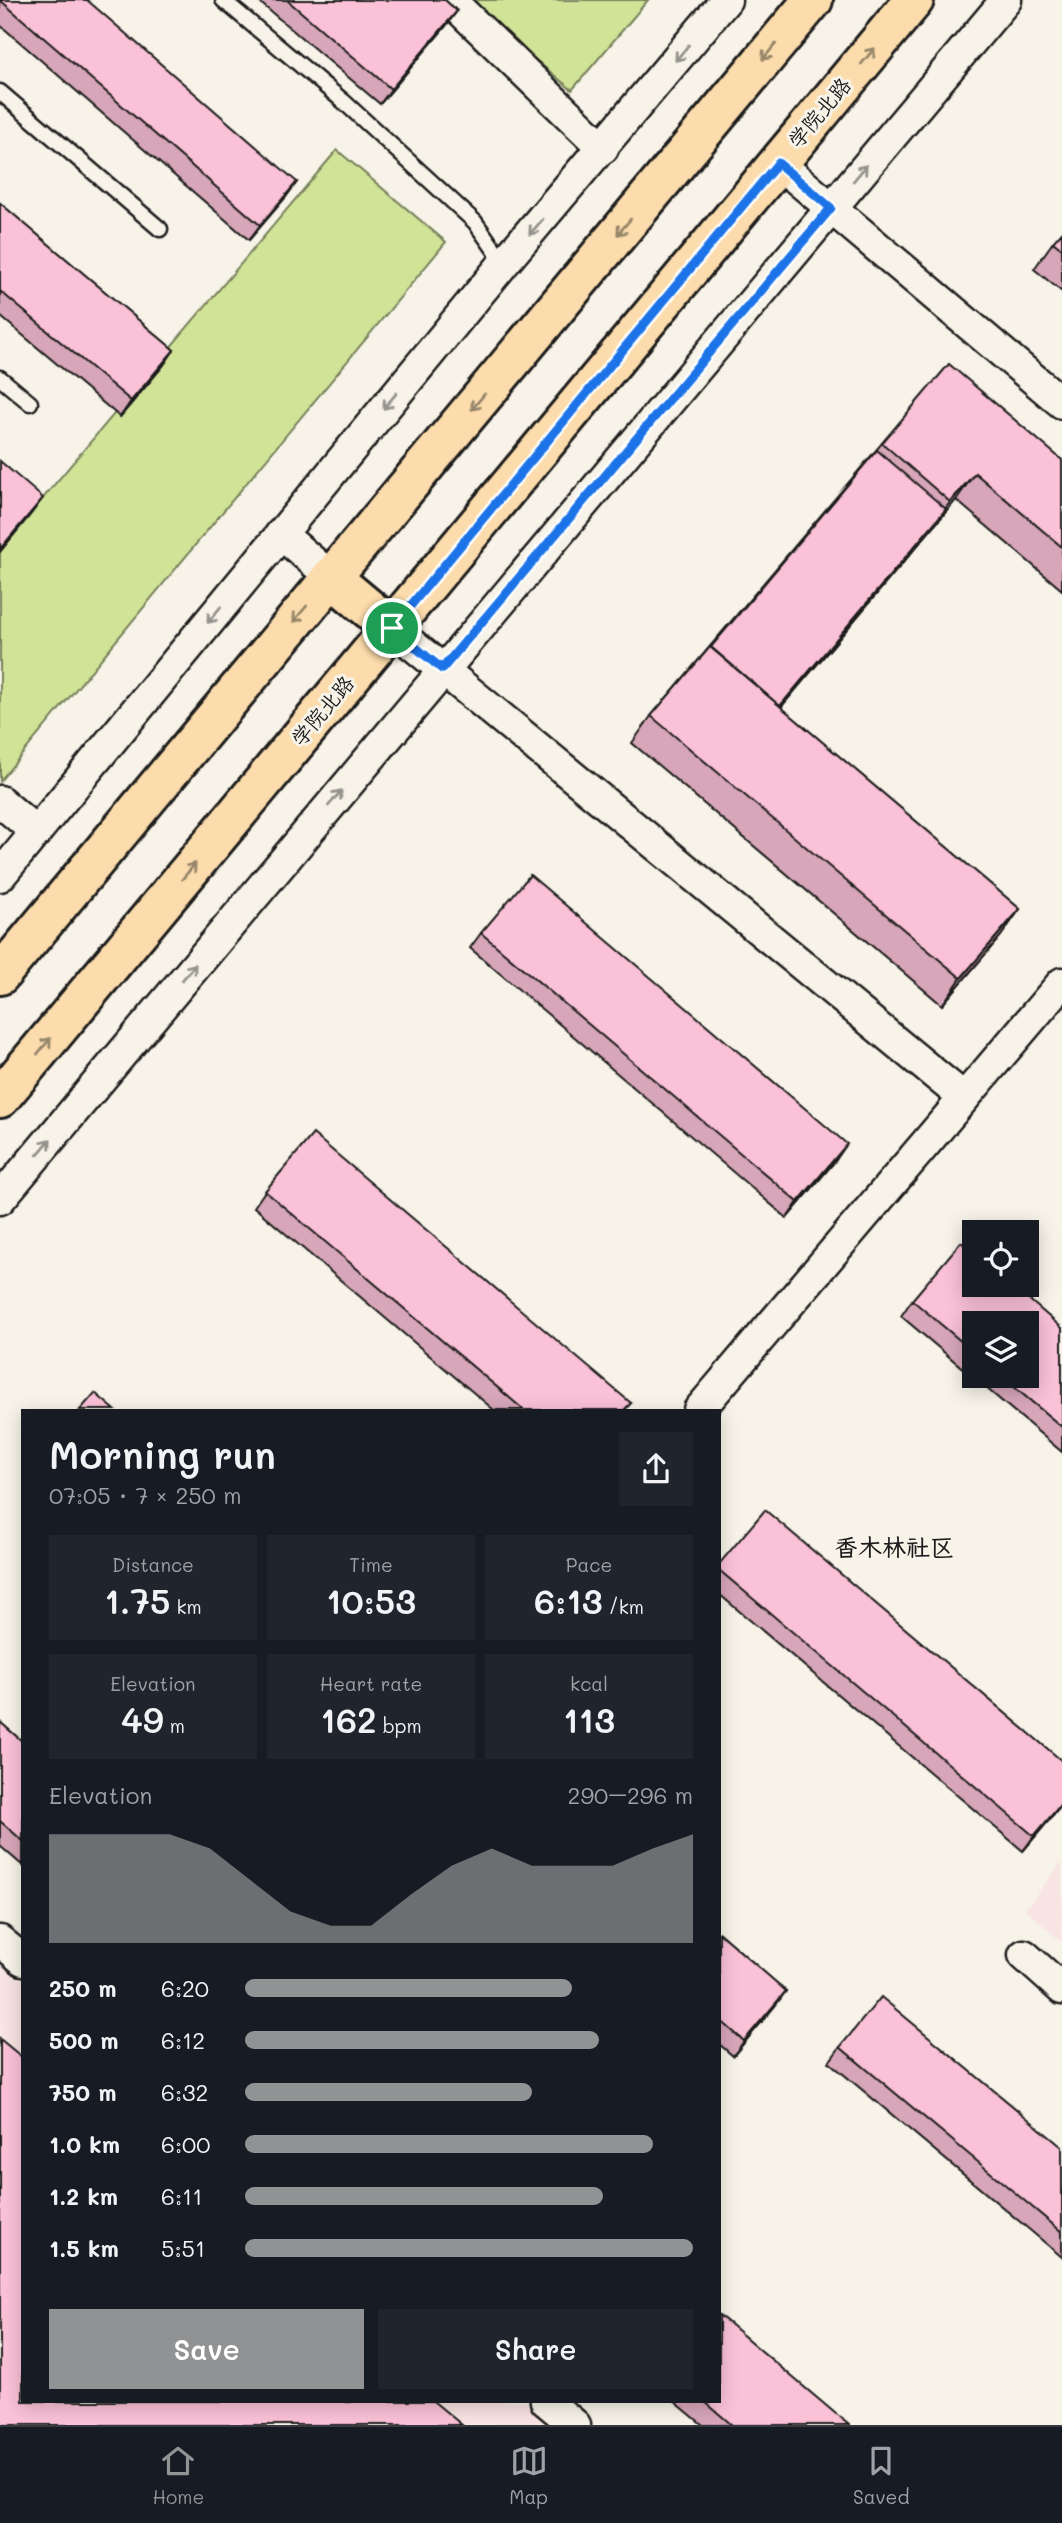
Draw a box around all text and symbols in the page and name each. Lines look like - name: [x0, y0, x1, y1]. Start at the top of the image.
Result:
- one-way arrow: [675, 43, 690, 61]
- one-way arrow: [762, 43, 777, 61]
- one-way arrow: [860, 47, 875, 65]
- street label: 学院北路: [782, 71, 856, 153]
- one-way arrow: [852, 165, 868, 183]
- one-way arrow: [528, 217, 544, 235]
- one-way arrow: [616, 218, 632, 236]
- one-way arrow: [382, 392, 398, 410]
- one-way arrow: [470, 392, 486, 410]
- pin: [362, 598, 422, 658]
- one-way arrow: [293, 604, 308, 622]
- one-way arrow: [207, 605, 222, 623]
- icon: arrive: [373, 609, 411, 647]
- street label: 学院北路: [285, 669, 359, 751]
- one-way arrow: [327, 789, 343, 807]
- one-way arrow: [181, 862, 197, 880]
- one-way arrow: [182, 964, 197, 982]
- one-way arrow: [36, 1037, 52, 1055]
- one-way arrow: [36, 1138, 52, 1156]
- map controls: [962, 1220, 1039, 1388]
- button: locate: [962, 1220, 1039, 1297]
- button: layers: [962, 1311, 1039, 1388]
- text: Morning run: [49, 1429, 276, 1479]
- button: share: [619, 1432, 693, 1506]
- text: 07:05 · 7 × 250 m: [49, 1480, 242, 1510]
- district label: 香木林社区: [834, 1531, 954, 1562]
- text: Distance: [112, 1552, 194, 1577]
- text: Time: [349, 1552, 393, 1577]
- text: Pace: [566, 1552, 612, 1577]
- text: 1.75: [104, 1577, 170, 1623]
- text: 10:53: [326, 1577, 416, 1623]
- text: 6:13: [534, 1577, 603, 1623]
- text: km: [170, 1594, 202, 1619]
- text: /km: [603, 1594, 644, 1619]
- text: Elevation: [110, 1671, 196, 1696]
- text: Heart rate: [320, 1671, 422, 1696]
- text: kcal: [570, 1671, 608, 1696]
- text: 49: [121, 1696, 164, 1742]
- text: 162: [320, 1696, 377, 1742]
- text: 113: [563, 1696, 615, 1742]
- text: m: [164, 1713, 185, 1738]
- text: bpm: [377, 1713, 422, 1738]
- text: Elevation: [49, 1780, 152, 1810]
- text: 290–296 m: [568, 1780, 693, 1810]
- text: 250 m: [49, 1973, 117, 2003]
- text: 6:20: [161, 1973, 209, 2003]
- text: 500 m: [49, 2025, 119, 2055]
- text: 6:12: [161, 2025, 205, 2055]
- text: 750 m: [49, 2077, 117, 2107]
- text: 6:32: [161, 2077, 208, 2107]
- text: 1.0 km: [49, 2129, 120, 2159]
- text: 6:00: [161, 2129, 210, 2159]
- text: 1.2 km: [49, 2181, 118, 2211]
- text: 6:11: [161, 2181, 203, 2211]
- text: 1.5 km: [49, 2233, 119, 2263]
- text: 5:51: [161, 2233, 205, 2263]
- button: Save: [49, 2309, 364, 2389]
- button: Share: [378, 2309, 693, 2389]
- tab: Home: [153, 2442, 204, 2509]
- tab: Map: [509, 2442, 548, 2509]
- tab: Saved: [853, 2442, 909, 2509]

